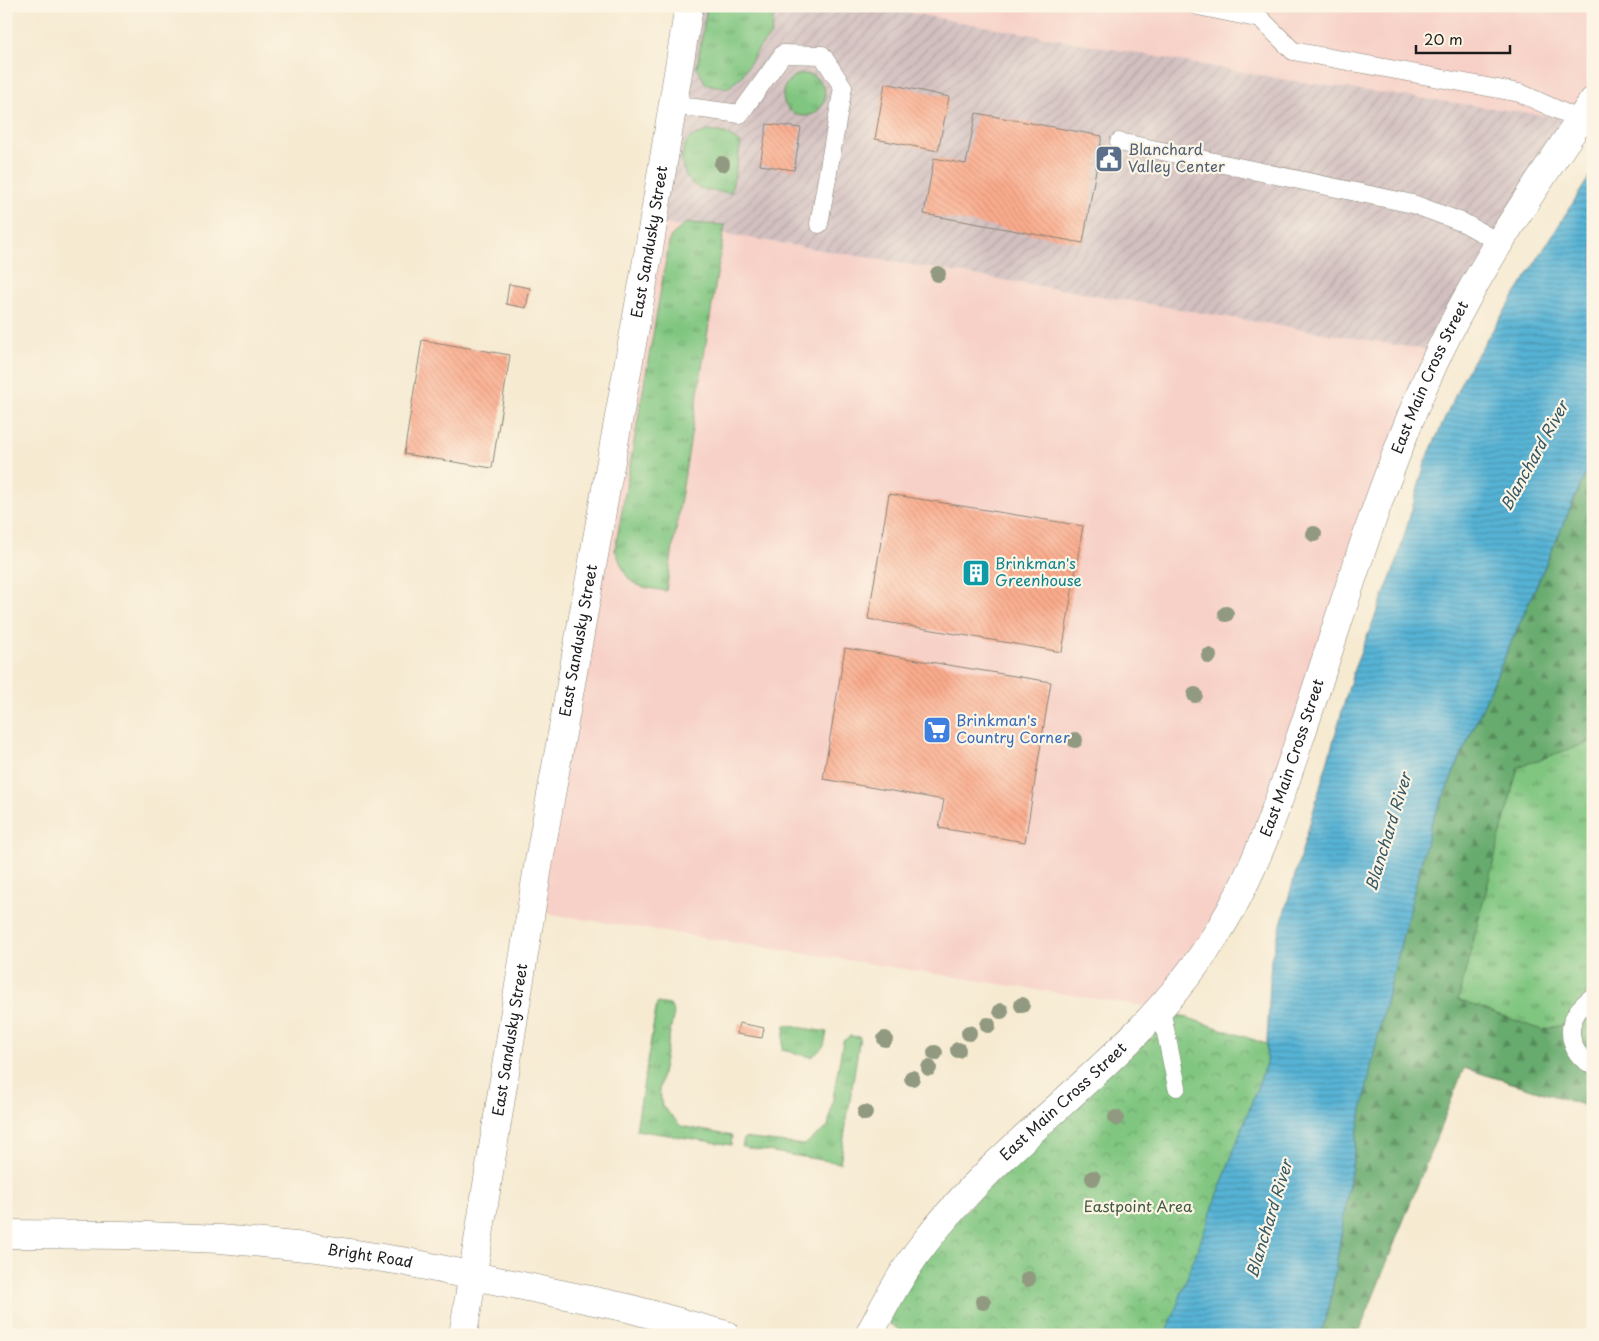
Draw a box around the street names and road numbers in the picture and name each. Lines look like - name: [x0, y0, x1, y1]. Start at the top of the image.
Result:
- street label: East Sandusky Street: [624, 164, 673, 320]
- street label: East Main Cross Street: [1384, 296, 1473, 457]
- street label: East Sandusky Street: [552, 562, 602, 718]
- street label: East Main Cross Street: [1253, 676, 1329, 840]
- street label: East Sandusky Street: [485, 962, 532, 1118]
- street label: East Main Cross Street: [994, 1036, 1131, 1165]
- street label: Bright Road: [326, 1237, 415, 1273]

